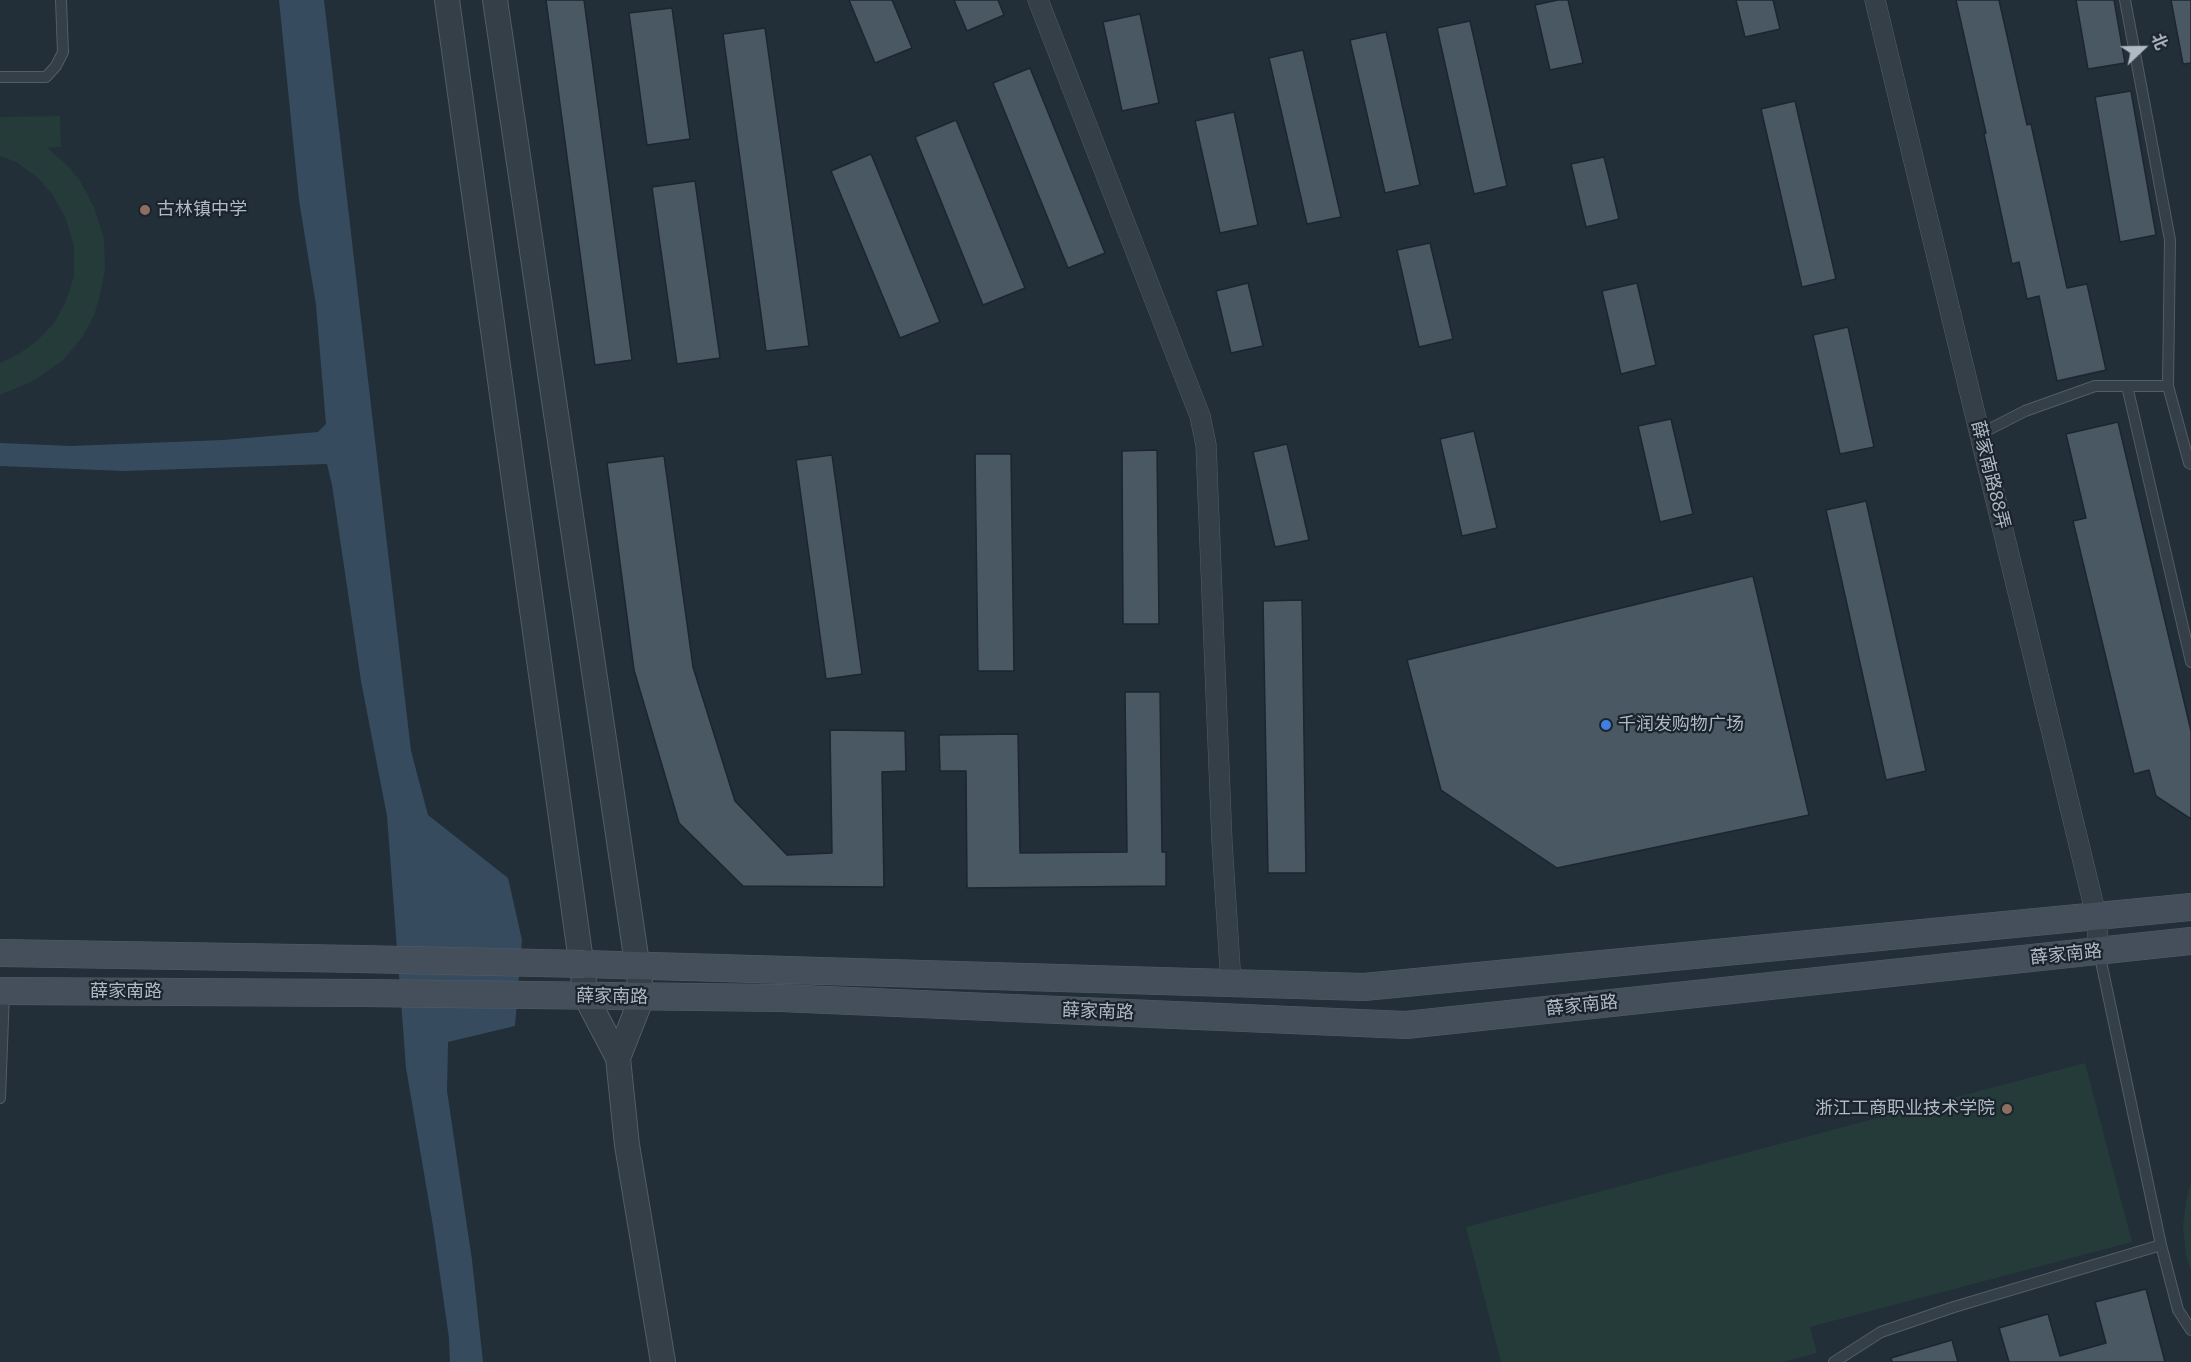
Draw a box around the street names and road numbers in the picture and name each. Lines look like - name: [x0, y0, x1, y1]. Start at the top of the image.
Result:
- street label: 薛家南路88弄: [1966, 419, 2014, 531]
- street label: 薛家南路: [2029, 940, 2103, 970]
- street label: 薛家南路: [90, 981, 162, 1003]
- street label: 薛家南路: [576, 986, 648, 1008]
- street label: 薛家南路: [1545, 991, 1619, 1021]
- street label: 薛家南路: [1062, 1000, 1134, 1024]

